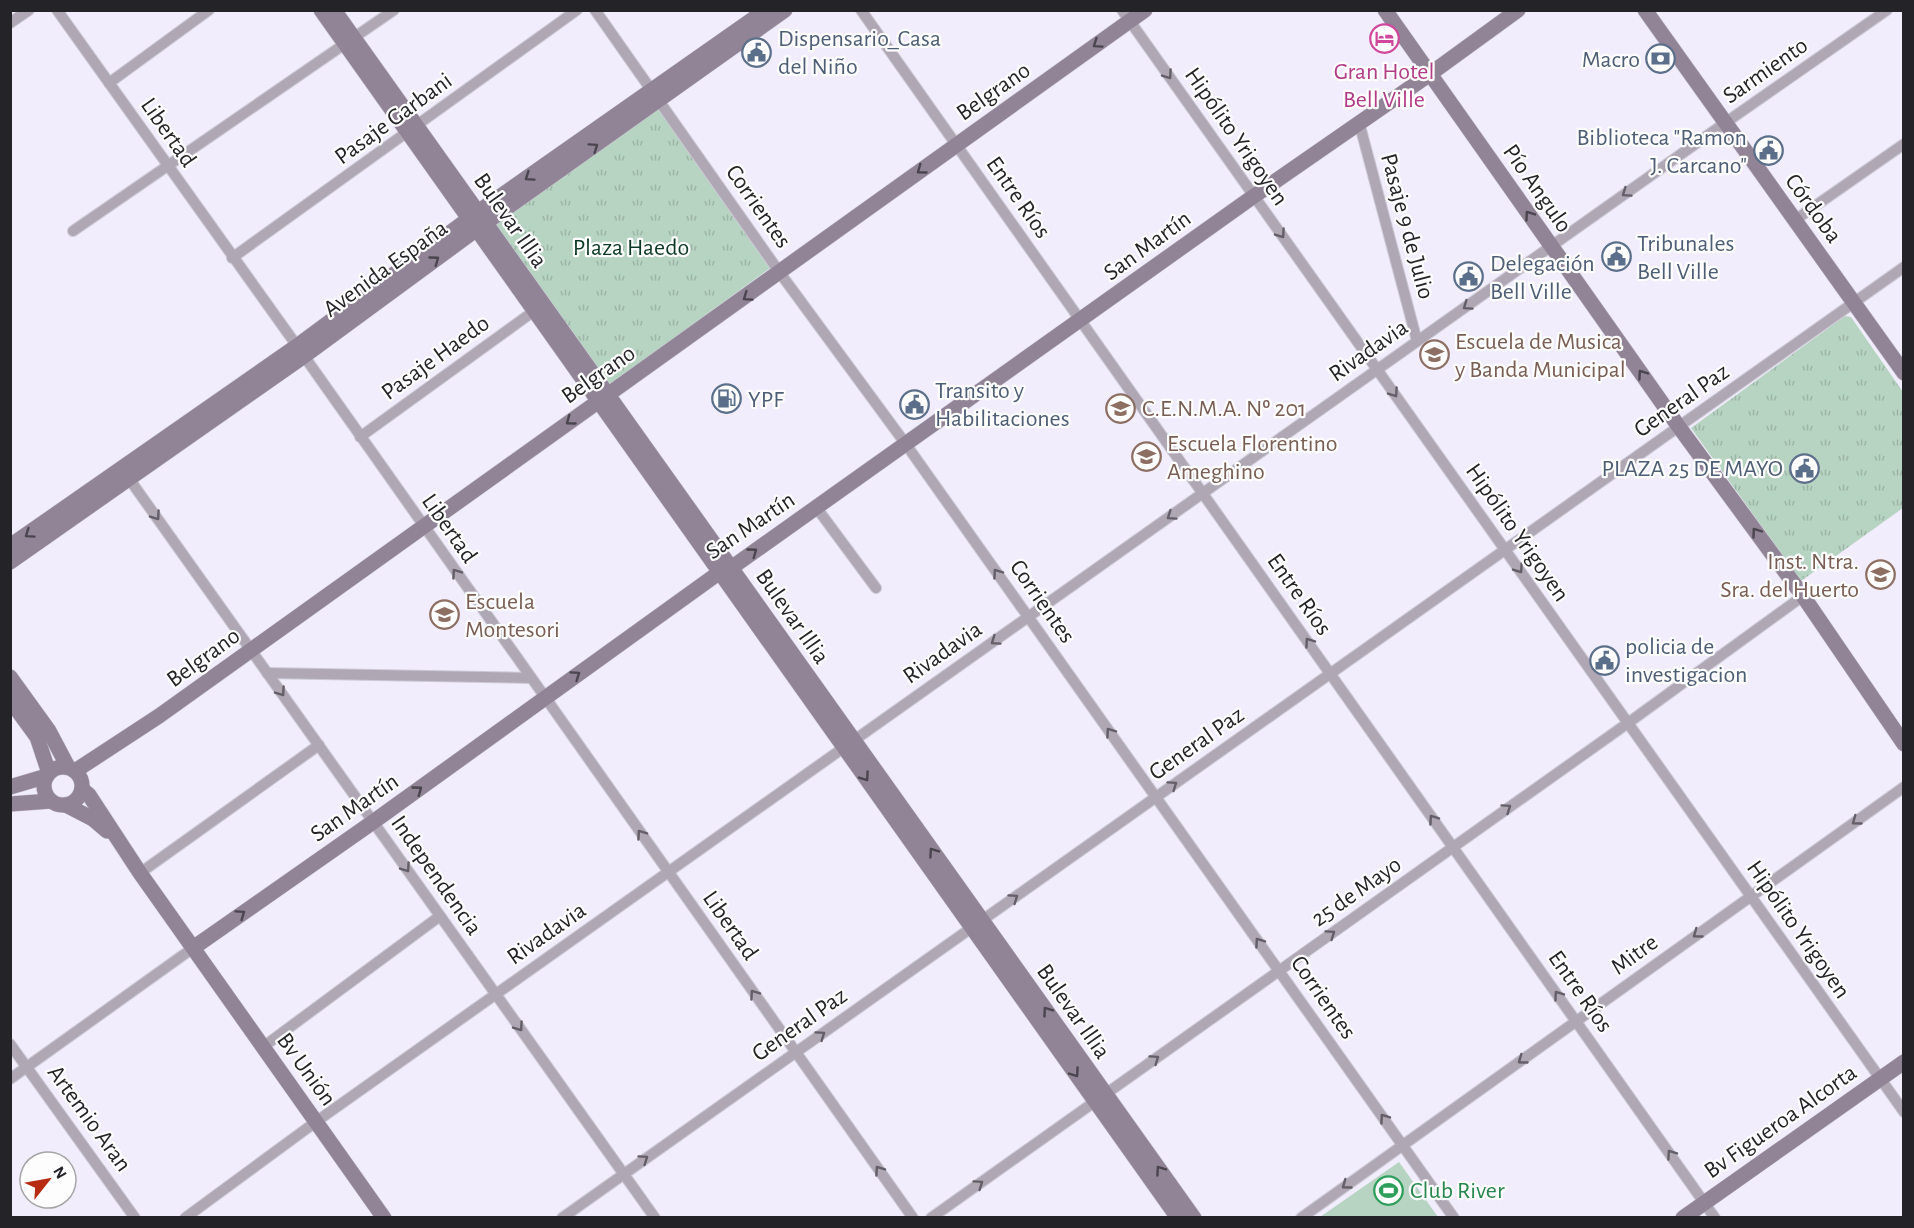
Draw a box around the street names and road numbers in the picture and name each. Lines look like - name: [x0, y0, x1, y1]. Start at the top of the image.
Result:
- street label: Sarmiento: [1719, 33, 1812, 108]
- street label: Belgrano: [952, 58, 1035, 126]
- street label: Hipólito Yrigoyen: [1180, 63, 1293, 210]
- street label: Pasaje Garbani: [331, 68, 457, 169]
- street label: Libertad: [136, 94, 200, 171]
- street label: Pío Angulo: [1498, 140, 1576, 237]
- street label: Pasaje 9 de Julio: [1376, 151, 1438, 302]
- street label: Entre Ríos: [981, 152, 1055, 243]
- street label: Corrientes: [721, 161, 795, 253]
- street label: Bulevar Illia: [469, 169, 551, 272]
- street label: Córdoba: [1780, 170, 1846, 248]
- street label: San Martín: [1100, 206, 1196, 285]
- street label: Avenida España: [319, 216, 452, 322]
- street label: Pasaje Haedo: [377, 311, 494, 405]
- street label: Rivadavia: [1325, 315, 1412, 387]
- street label: Belgrano: [557, 341, 640, 409]
- street label: General Paz: [1630, 359, 1733, 442]
- street label: Hipólito Yrigoyen: [1461, 459, 1574, 606]
- street label: San Martín: [702, 488, 799, 564]
- street label: Libertad: [417, 490, 481, 567]
- street label: Entre Ríos: [1262, 549, 1336, 640]
- street label: Corrientes: [1005, 556, 1079, 648]
- street label: Bulevar Illia: [751, 565, 833, 668]
- street label: Rivadavia: [899, 617, 986, 689]
- street label: Belgrano: [163, 623, 245, 692]
- street label: General Paz: [1145, 702, 1248, 785]
- street label: San Martín: [306, 769, 403, 847]
- street label: Independencia: [386, 811, 486, 940]
- street label: 25 de Mayo: [1307, 852, 1406, 931]
- street label: Hipólito Yrigoyen: [1742, 856, 1855, 1003]
- street label: Libertad: [698, 887, 762, 964]
- street label: Rivadavia: [503, 898, 590, 970]
- street label: Mitre: [1607, 930, 1662, 980]
- street label: Entre Ríos: [1543, 946, 1617, 1037]
- street label: Corrientes: [1286, 952, 1360, 1044]
- street label: Bulevar Illia: [1032, 960, 1114, 1063]
- street label: General Paz: [748, 983, 851, 1066]
- street label: Bv Unión: [272, 1029, 340, 1110]
- street label: Bv Figueroa Alcorta: [1700, 1060, 1861, 1183]
- street label: Artemio Aran: [43, 1061, 136, 1176]

